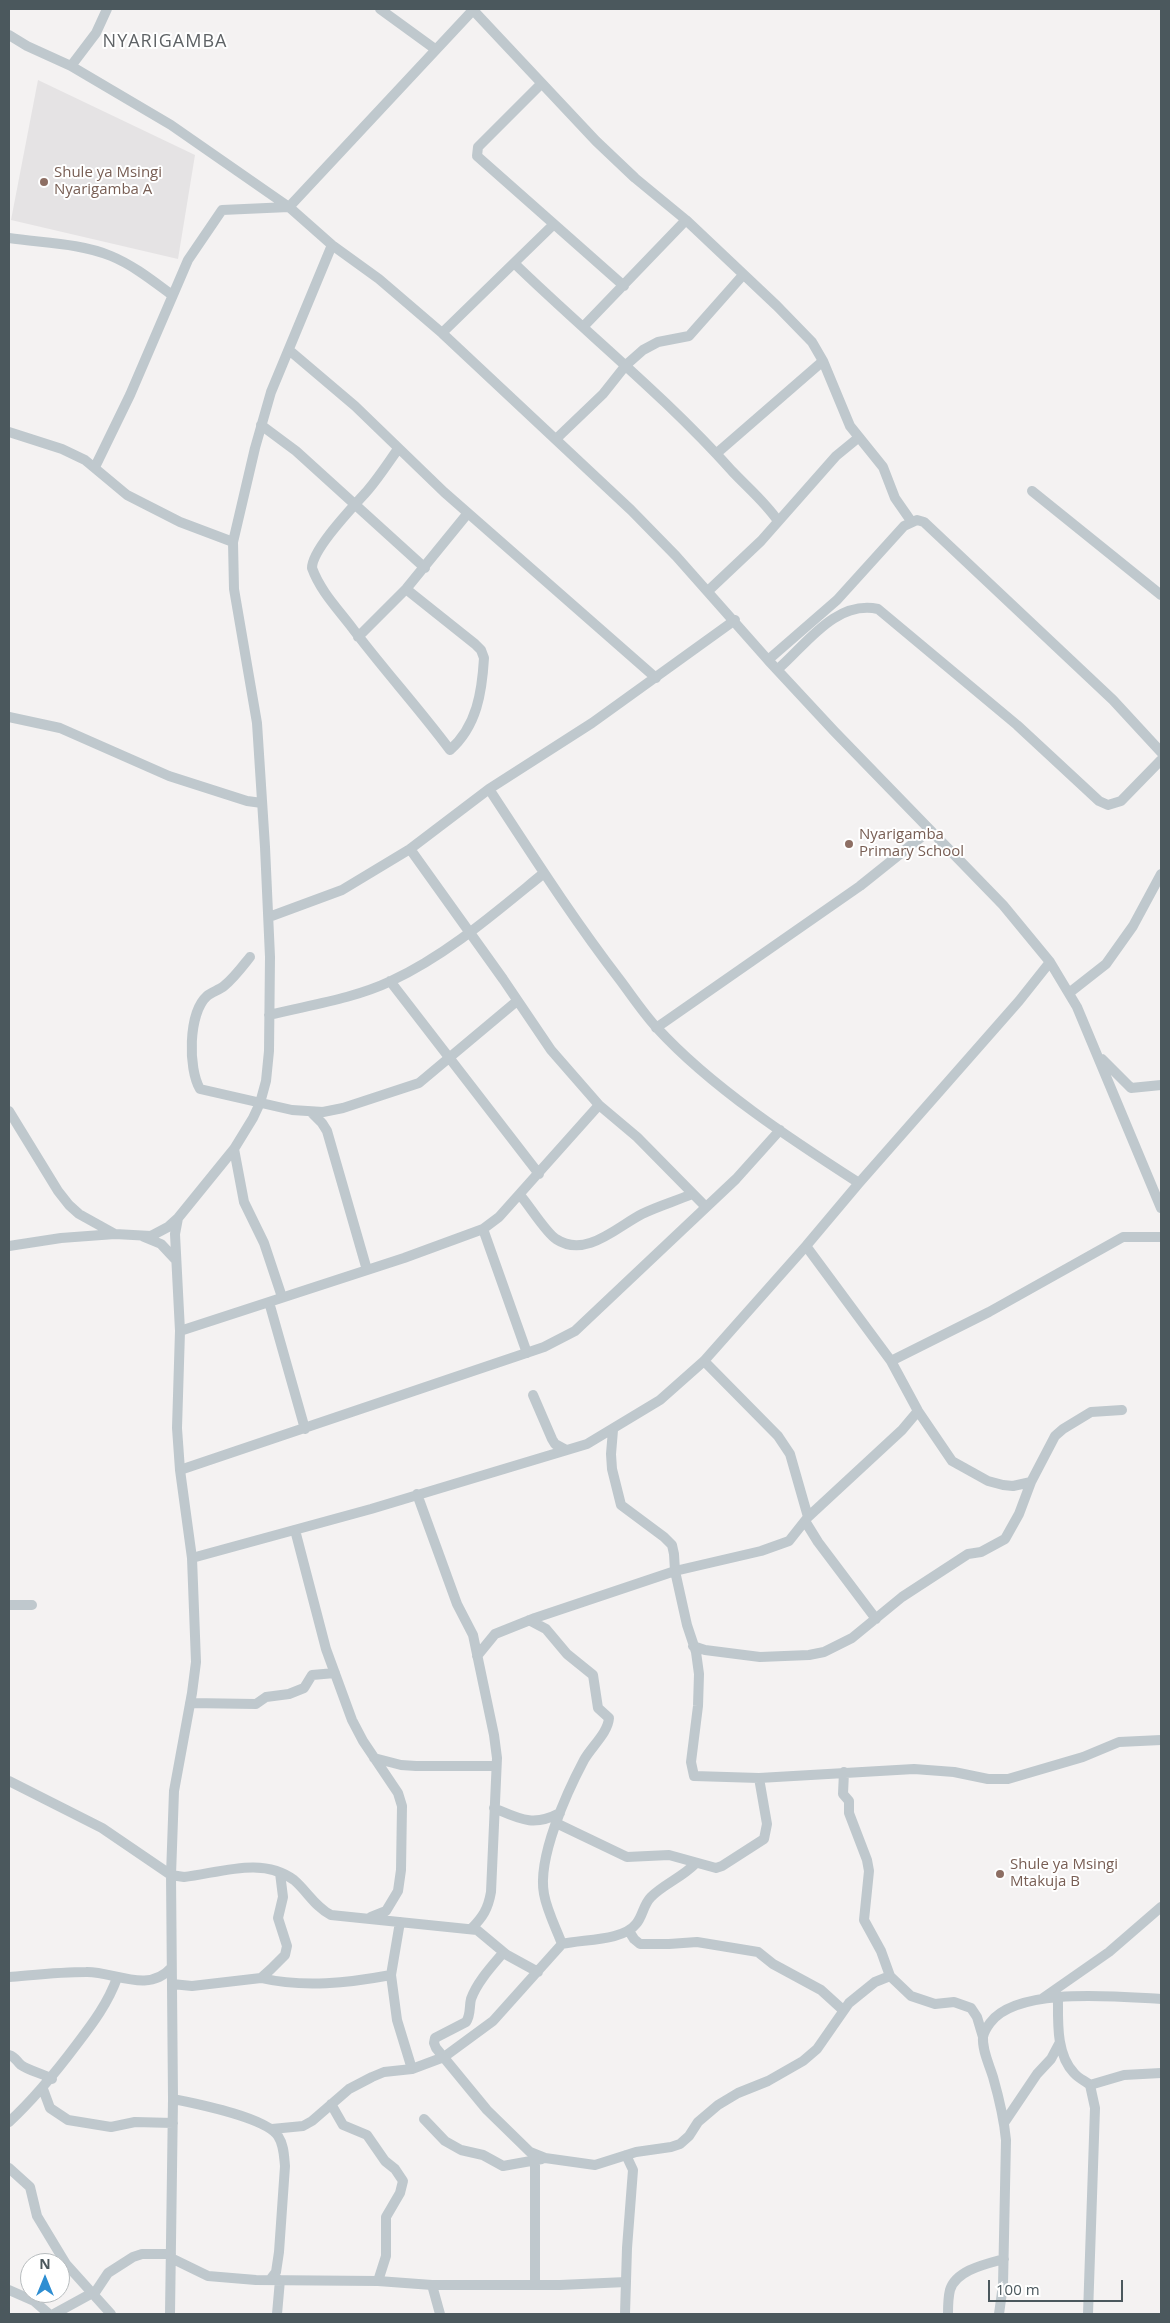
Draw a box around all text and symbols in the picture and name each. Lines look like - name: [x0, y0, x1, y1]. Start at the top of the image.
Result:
- district label: NYARIGAMBA: [101, 31, 229, 53]
- place label: Shule ya Msingi Nyarigamba A: [54, 164, 162, 199]
- marker: Shule ya Msingi Nyarigamba A: [38, 176, 50, 188]
- place label: Nyarigamba Primary School: [859, 826, 964, 861]
- marker: Nyarigamba Primary School: [843, 838, 855, 850]
- place label: Shule ya Msingi Mtakuja B: [1010, 1856, 1118, 1891]
- marker: Shule ya Msingi Mtakuja B: [994, 1868, 1006, 1880]
- north arrow: [20, 2253, 70, 2303]
- text: N: [39, 2254, 51, 2273]
- scale bar: [990, 2270, 1125, 2302]
- text: 100 m: [996, 2279, 1040, 2299]

